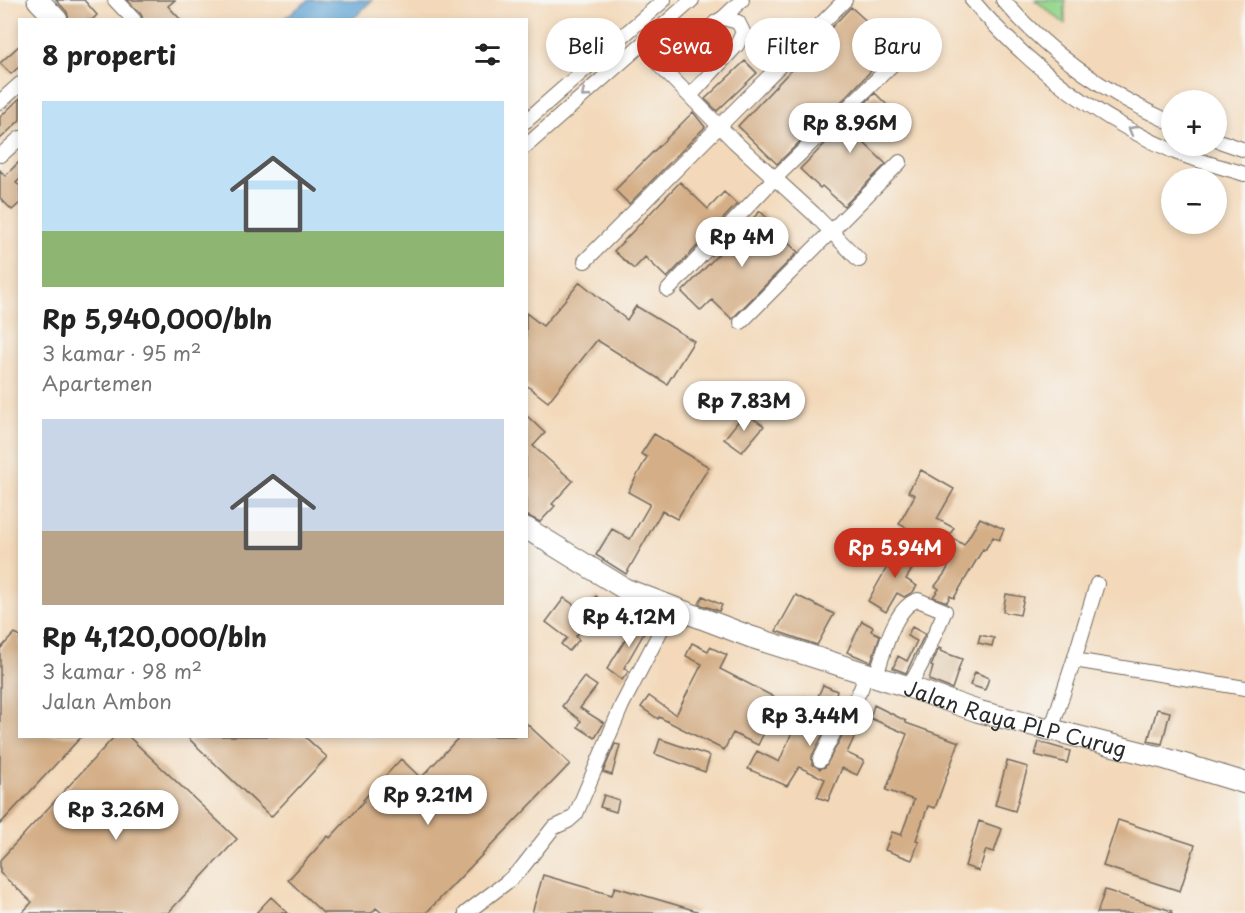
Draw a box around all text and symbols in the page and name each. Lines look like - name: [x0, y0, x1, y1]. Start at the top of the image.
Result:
- chip: Beli: [546, 18, 625, 72]
- chip: Sewa: [637, 18, 733, 72]
- chip: Filter: [745, 18, 840, 72]
- chip: Baru: [852, 18, 942, 72]
- text: 8 properti: [42, 35, 176, 74]
- icon: filters: [471, 38, 504, 71]
- one-way arrow: [581, 87, 592, 98]
- map controls: [1161, 90, 1227, 234]
- button: +: [1161, 90, 1227, 156]
- pin: Rp 8.96M: [788, 103, 912, 154]
- text: Rp 8.96M: [803, 107, 897, 137]
- one-way arrow: [1128, 126, 1138, 137]
- icon: home: [219, 140, 327, 248]
- button: −: [1161, 168, 1227, 234]
- pin: Rp 4M: [700, 217, 784, 268]
- text: Rp 4M: [710, 221, 774, 251]
- text: Rp 5,940,000/bln: [42, 299, 272, 338]
- text: 3 kamar · 95 m²: [42, 338, 201, 368]
- text: Apartemen: [42, 368, 153, 398]
- pin: Rp 7.83M: [682, 381, 806, 432]
- text: Rp 7.83M: [697, 385, 791, 415]
- icon: home: [219, 458, 327, 566]
- pin: Rp 5.94M: [833, 528, 957, 579]
- text: Rp 5.94M: [848, 532, 942, 562]
- pin: Rp 4.12M: [567, 597, 691, 648]
- text: Rp 4.12M: [582, 601, 676, 631]
- text: Rp 4,120,000/bln: [42, 617, 267, 656]
- text: 3 kamar · 98 m²: [42, 656, 202, 686]
- street label: Jalan Raya PLP Curug: [900, 671, 1130, 764]
- text: Jalan Ambon: [42, 686, 172, 716]
- pin: Rp 3.44M: [748, 696, 872, 747]
- text: Rp 3.44M: [761, 700, 859, 730]
- pin: Rp 9.21M: [366, 775, 490, 826]
- text: Rp 9.21M: [383, 779, 473, 809]
- pin: Rp 3.26M: [54, 790, 178, 841]
- text: Rp 3.26M: [67, 794, 165, 824]

